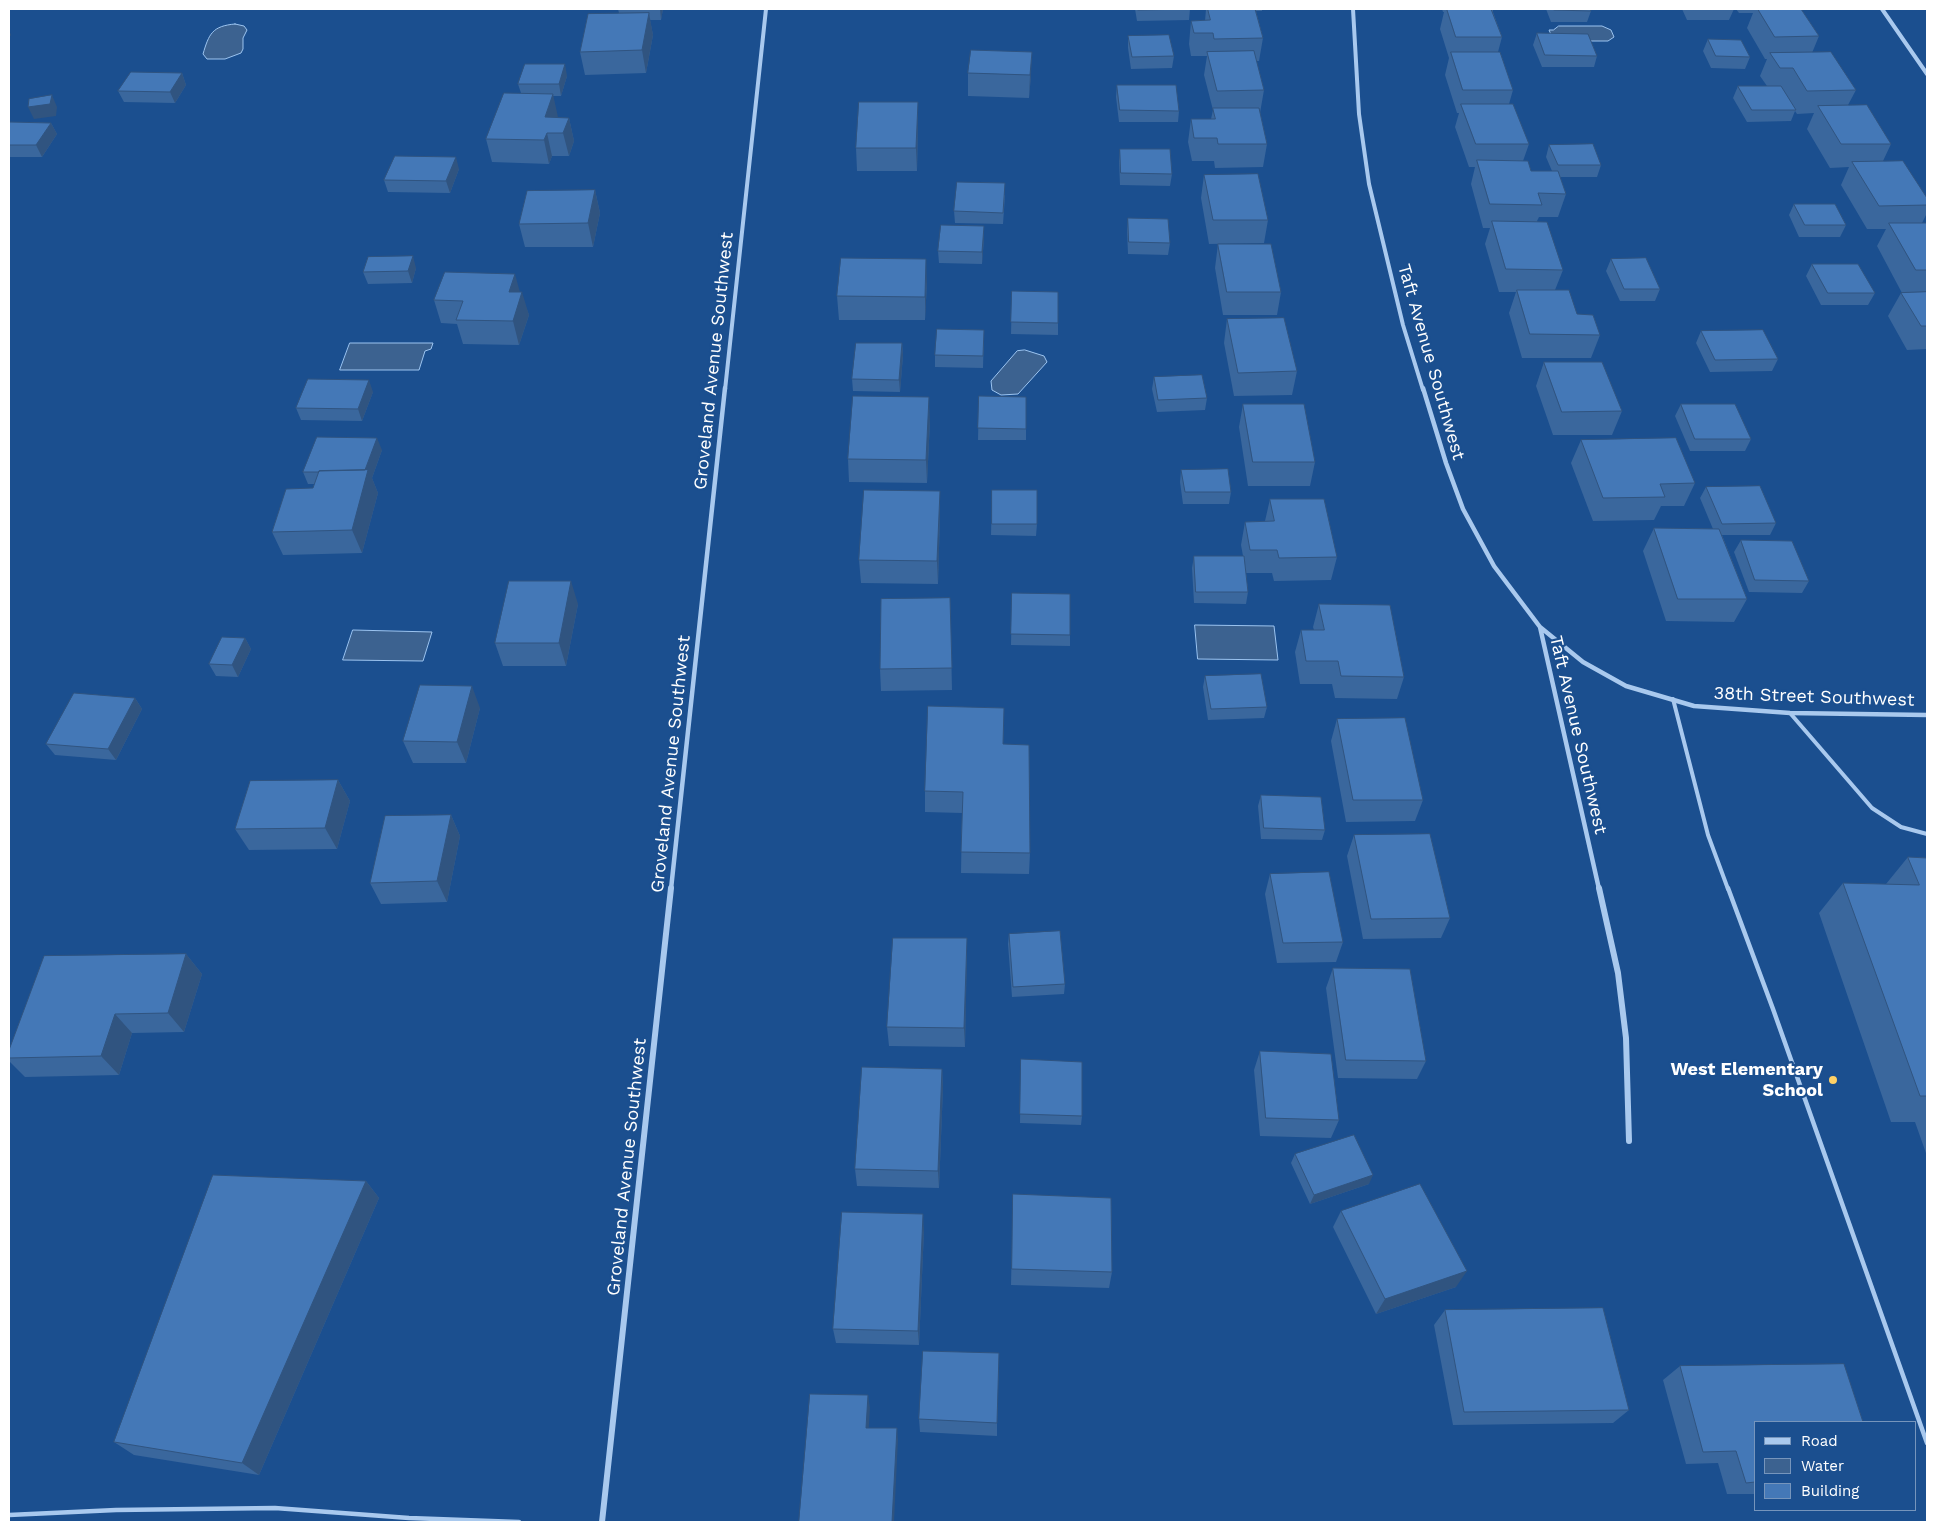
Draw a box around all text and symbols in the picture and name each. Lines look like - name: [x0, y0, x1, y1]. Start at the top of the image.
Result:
- street label: Groveland Avenue Southwest: [690, 231, 738, 491]
- street label: Taft Avenue Southwest: [1393, 261, 1469, 463]
- street label: Groveland Avenue Southwest: [647, 634, 695, 894]
- street label: Taft Avenue Southwest: [1545, 634, 1611, 836]
- street label: 38th Street Southwest: [1713, 683, 1915, 711]
- street label: Groveland Avenue Southwest: [603, 1037, 651, 1297]
- place label: West Elementary School: [1671, 1059, 1823, 1102]
- marker: West Elementary School: [1827, 1074, 1839, 1086]
- legend: [1754, 1421, 1916, 1511]
- text: Road: [1801, 1432, 1838, 1450]
- text: Water: [1801, 1457, 1844, 1475]
- text: Building: [1801, 1482, 1859, 1500]

